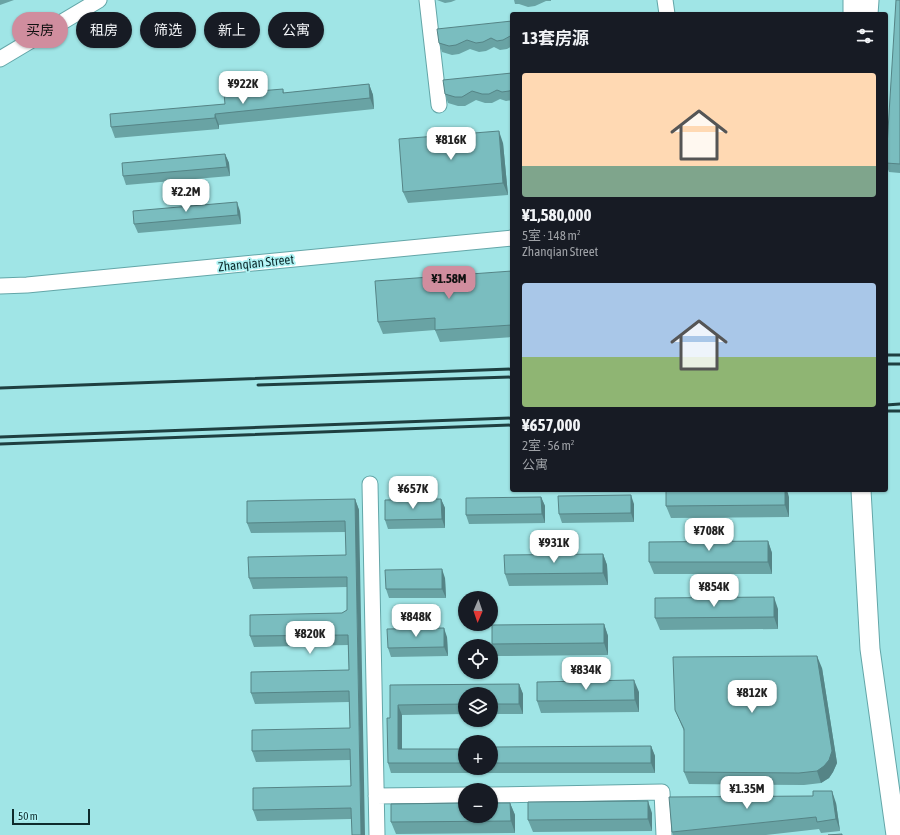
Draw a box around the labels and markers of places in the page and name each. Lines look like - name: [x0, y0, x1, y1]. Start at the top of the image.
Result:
- pin: ¥922K: [215, 71, 271, 105]
- pin: ¥816K: [423, 127, 479, 161]
- pin: ¥2.2M: [158, 179, 214, 213]
- pin: ¥1.58M: [416, 266, 482, 300]
- pin: ¥657K: [385, 476, 441, 510]
- pin: ¥708K: [681, 518, 737, 552]
- pin: ¥931K: [526, 530, 582, 564]
- pin: ¥854K: [686, 574, 742, 608]
- pin: ¥848K: [388, 604, 444, 638]
- pin: ¥820K: [282, 621, 338, 655]
- pin: ¥834K: [558, 657, 614, 691]
- pin: ¥812K: [724, 680, 780, 714]
- pin: ¥1.35M: [714, 776, 780, 810]

